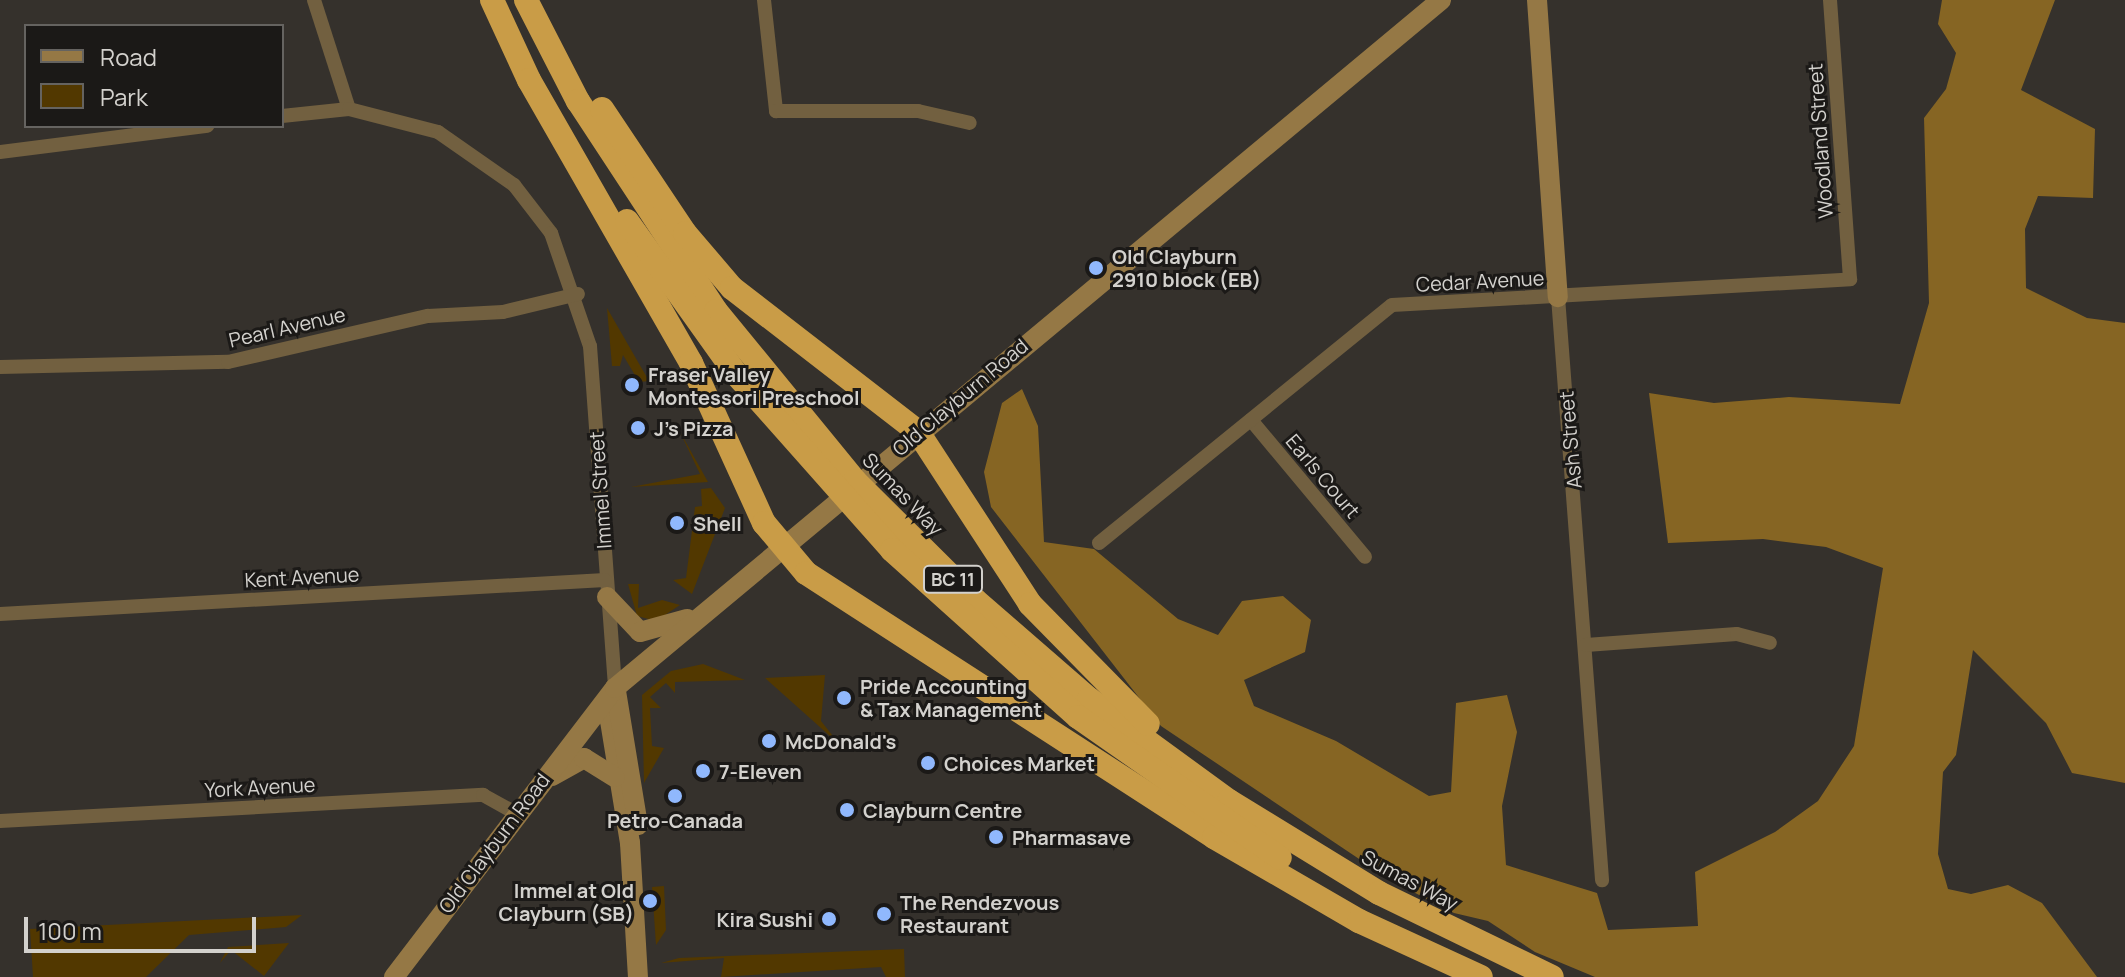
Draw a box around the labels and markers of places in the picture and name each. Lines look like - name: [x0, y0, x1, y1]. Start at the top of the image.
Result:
- place label: Old Clayburn 2910 block (EB): [1112, 244, 1261, 291]
- marker: Old Clayburn 2910 block (EB): [1087, 259, 1105, 277]
- place label: Fraser Valley Montessori Preschool: [648, 362, 859, 409]
- marker: Fraser Valley Montessori Preschool: [623, 376, 641, 394]
- place label: J's Pizza: [654, 416, 733, 440]
- marker: J's Pizza: [629, 419, 647, 437]
- place label: Shell: [693, 511, 742, 535]
- marker: Shell: [668, 514, 686, 532]
- place label: Pride Accounting & Tax Management: [860, 674, 1042, 721]
- marker: Pride Accounting & Tax Management: [835, 689, 853, 707]
- place label: McDonald's: [785, 729, 896, 753]
- marker: McDonald's: [760, 732, 778, 750]
- place label: Choices Market: [944, 751, 1095, 775]
- marker: Choices Market: [919, 754, 937, 772]
- place label: 7-Eleven: [719, 759, 802, 783]
- marker: 7-Eleven: [694, 762, 712, 780]
- marker: Petro-Canada: [666, 787, 684, 805]
- place label: Clayburn Centre: [863, 798, 1022, 822]
- marker: Clayburn Centre: [838, 801, 856, 819]
- place label: Petro-Canada: [607, 808, 743, 832]
- place label: Pharmasave: [1012, 825, 1131, 849]
- marker: Pharmasave: [987, 828, 1005, 846]
- place label: Immel at Old Clayburn (SB): [499, 878, 634, 925]
- place label: The Rendezvous Restaurant: [900, 890, 1059, 937]
- marker: Immel at Old Clayburn (SB): [641, 892, 659, 910]
- marker: The Rendezvous Restaurant: [875, 905, 893, 923]
- place label: Kira Sushi: [717, 907, 813, 931]
- marker: Kira Sushi: [820, 910, 838, 928]

